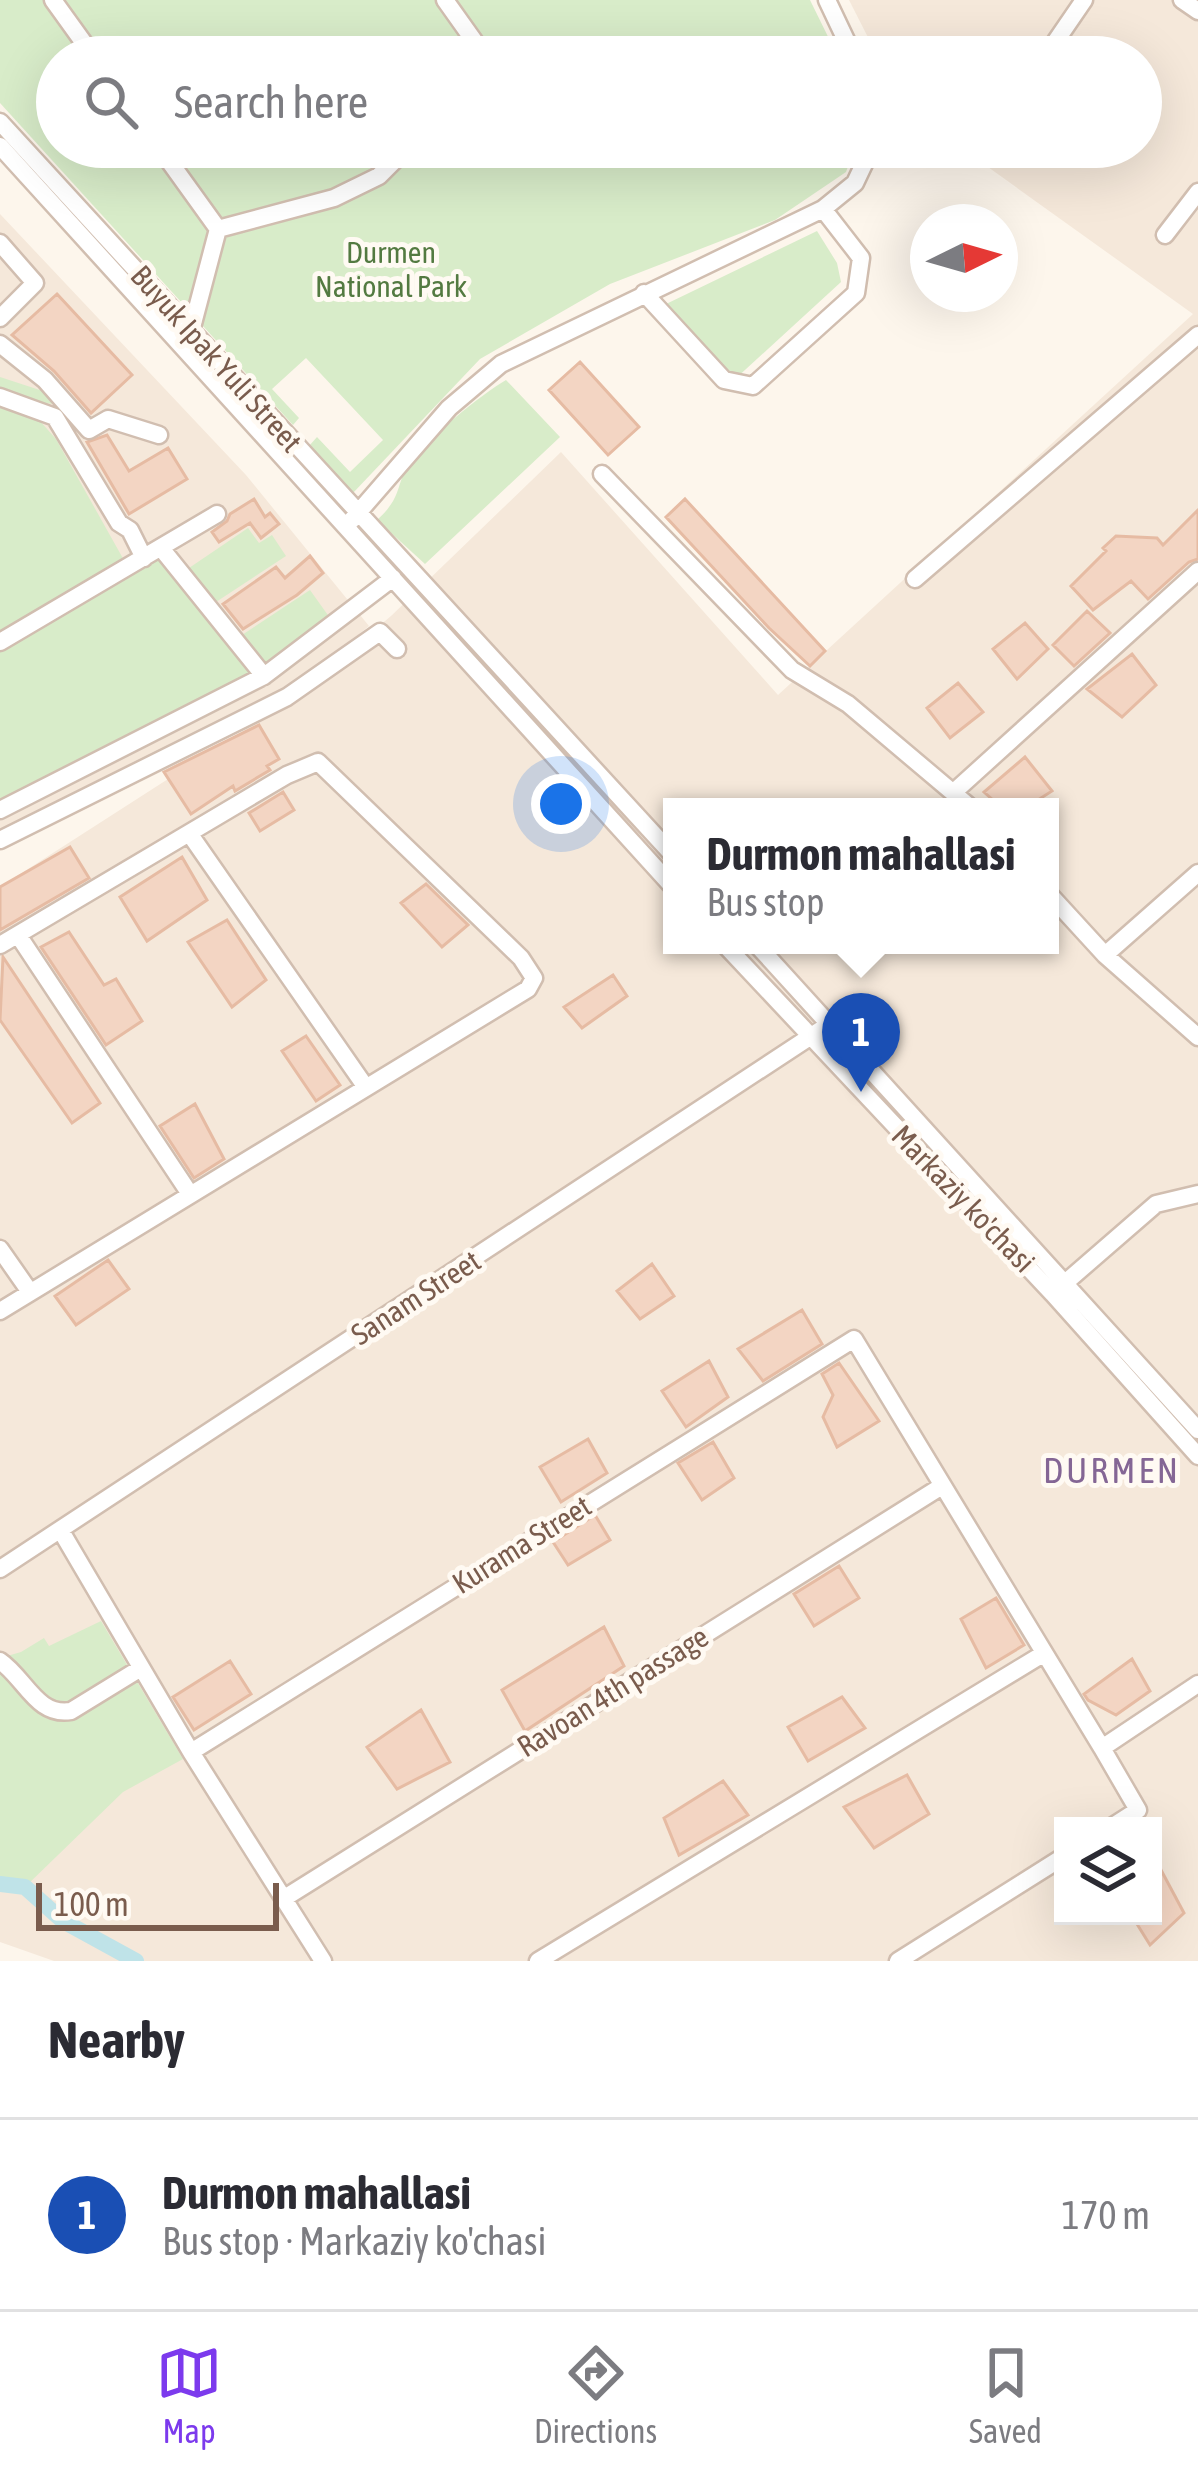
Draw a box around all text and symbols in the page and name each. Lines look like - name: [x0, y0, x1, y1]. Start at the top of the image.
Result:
- search box: [36, 36, 1162, 168]
- icon: search: [78, 69, 144, 135]
- text: Search here: [174, 76, 368, 128]
- north arrow: [910, 204, 1018, 312]
- park label: Durmen National Park: [315, 235, 467, 303]
- street label: Buyuk Ipak Yuli Street: [124, 258, 309, 458]
- your location: [531, 774, 591, 834]
- popup: [663, 798, 1059, 954]
- text: Durmon mahallasi: [707, 828, 1015, 880]
- text: Bus stop: [707, 880, 824, 924]
- pin: 1: [822, 993, 900, 1092]
- street label: Markaziy ko'chasi: [885, 1118, 1042, 1279]
- street label: Sanam Street: [345, 1243, 486, 1351]
- district label: DURMEN: [1043, 1449, 1181, 1491]
- street label: Kurama Street: [446, 1488, 597, 1600]
- street label: Ravoan 4th passage: [511, 1619, 714, 1763]
- map controls: [1054, 1817, 1162, 1925]
- button: layers: [1054, 1817, 1162, 1925]
- scale bar: [36, 1877, 279, 1930]
- text: 100 m: [54, 1885, 129, 1923]
- text: Nearby: [48, 2010, 185, 2069]
- text: Durmon mahallasi: [162, 2167, 471, 2219]
- text: 1: [78, 2193, 96, 2237]
- text: 170 m: [1062, 2193, 1150, 2237]
- text: Bus stop · Markaziy ko'chasi: [162, 2219, 547, 2263]
- tab: Map: [156, 2340, 222, 2450]
- tab: Directions: [534, 2340, 657, 2450]
- tab: Saved: [969, 2340, 1042, 2450]

